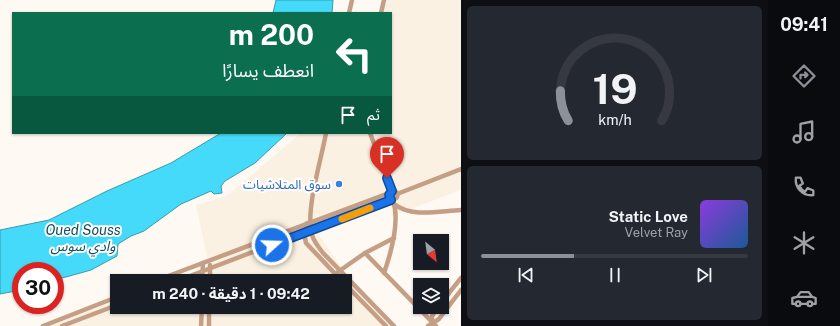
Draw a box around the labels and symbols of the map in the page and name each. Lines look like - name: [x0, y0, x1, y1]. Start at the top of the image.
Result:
- pin: [370, 137, 404, 178]
- place label: سوق المتلاشيات: [243, 177, 331, 192]
- marker: سوق المتلاشيات: [334, 179, 344, 189]
- water label: Oued Souss وادي سوس: [45, 222, 121, 257]
- position arrow: [251, 224, 293, 266]
- north arrow: [413, 234, 449, 270]
- speed limit sign: 30: [12, 262, 64, 314]

